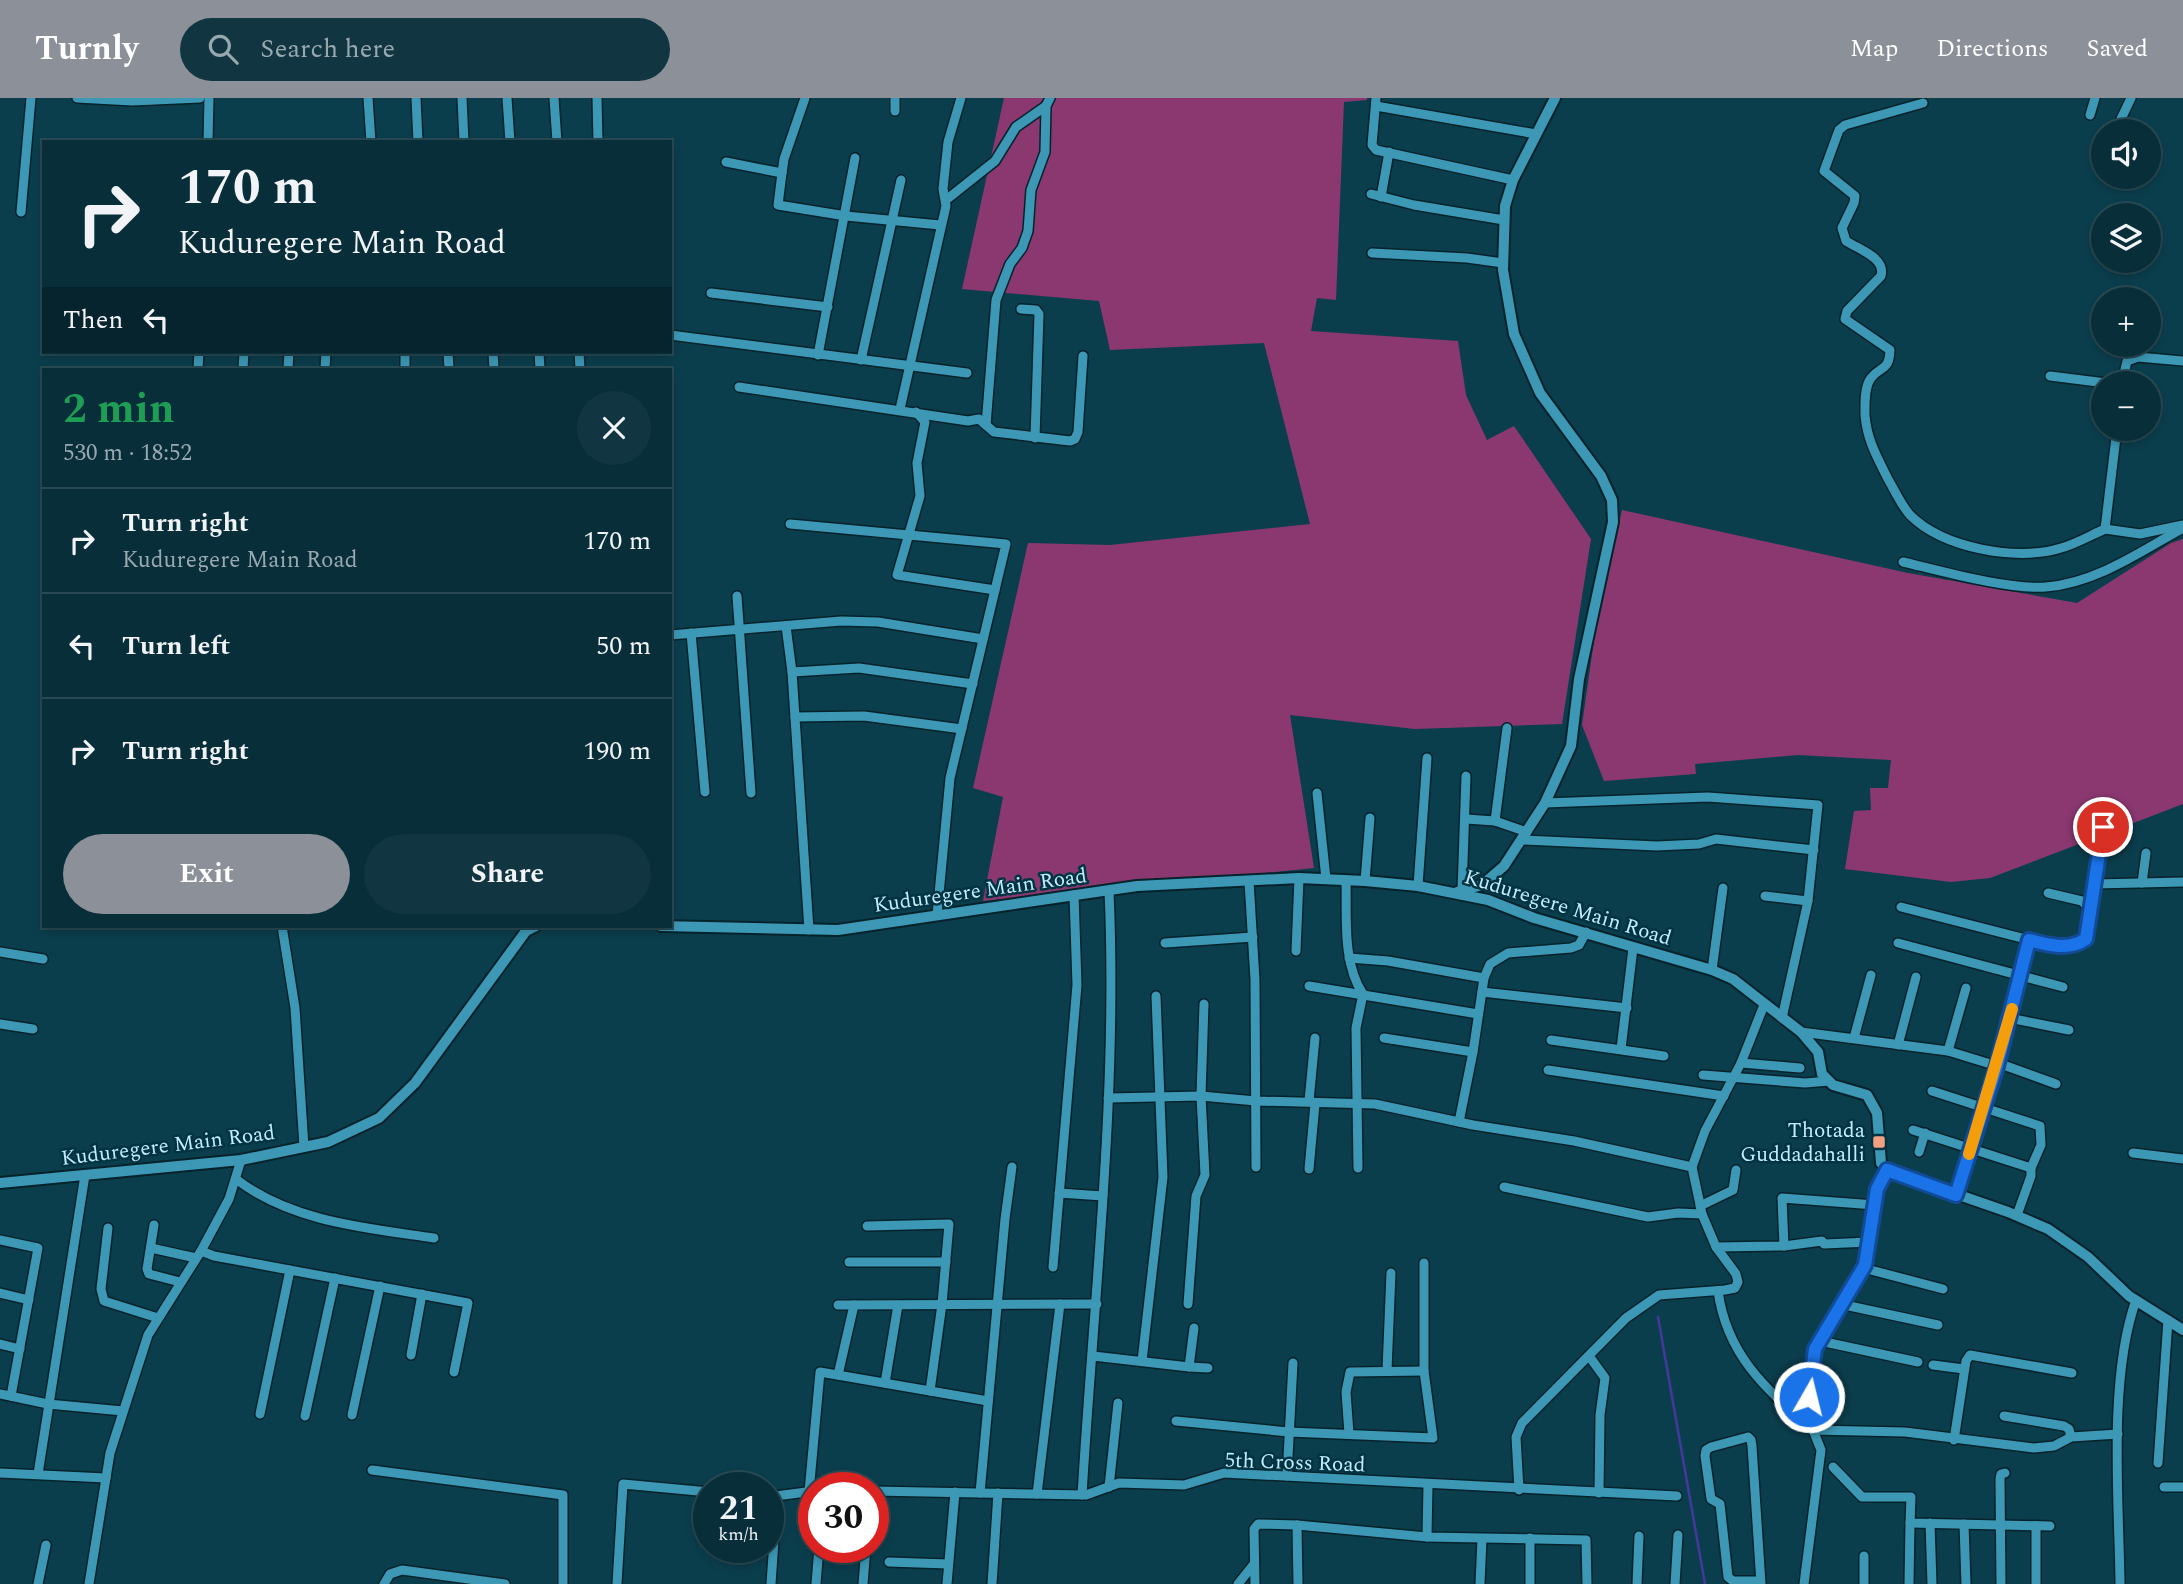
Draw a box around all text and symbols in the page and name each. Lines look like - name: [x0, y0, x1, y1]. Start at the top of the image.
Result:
- search box: [180, 18, 670, 81]
- text: Turnly: [35, 24, 138, 74]
- text: Search here: [260, 29, 395, 69]
- icon: search: [204, 30, 242, 68]
- text: Map: [1850, 31, 1898, 67]
- text: Directions: [1936, 31, 2048, 67]
- text: Saved: [2086, 31, 2148, 67]
- map controls: [2091, 119, 2161, 441]
- button: sound: [2091, 119, 2161, 189]
- text: 170 m: [178, 151, 317, 226]
- icon: right: [63, 168, 154, 259]
- button: layers: [2091, 203, 2161, 273]
- text: Kuduregere Main Road: [178, 219, 506, 268]
- button: +: [2091, 287, 2161, 357]
- text: Then: [63, 300, 123, 340]
- icon: left: [137, 301, 175, 339]
- button: −: [2091, 371, 2161, 441]
- text: 2 min: [63, 378, 175, 441]
- button: close: [577, 391, 651, 465]
- text: 530 m · 18:52: [63, 436, 192, 471]
- text: Turn right: [122, 503, 249, 543]
- text: 170 m: [583, 521, 651, 561]
- icon: right: [63, 522, 101, 560]
- text: Kuduregere Main Road: [122, 543, 358, 578]
- text: Turn left: [122, 626, 230, 666]
- text: 50 m: [596, 626, 651, 666]
- icon: left: [63, 627, 101, 665]
- text: Turn right: [122, 731, 249, 771]
- text: 190 m: [583, 731, 651, 771]
- icon: right: [63, 732, 101, 770]
- pin: [2073, 797, 2133, 857]
- icon: arrive: [2084, 808, 2122, 846]
- button: Exit: [63, 834, 350, 914]
- button: Share: [364, 834, 651, 914]
- street label: Kuduregere Main Road: [871, 860, 1089, 922]
- street label: Kuduregere Main Road: [1460, 861, 1675, 955]
- place label: Thotada Guddadahalli: [1740, 1115, 1866, 1171]
- street label: Kuduregere Main Road: [59, 1117, 277, 1175]
- marker: Thotada Guddadahalli: [1871, 1134, 1887, 1150]
- position arrow: [1772, 1360, 1846, 1434]
- street label: 5th Cross Road: [1224, 1445, 1366, 1481]
- speed limit sign: 30: [798, 1472, 889, 1563]
- text: 21: [719, 1482, 758, 1535]
- text: km/h: [718, 1521, 759, 1548]

